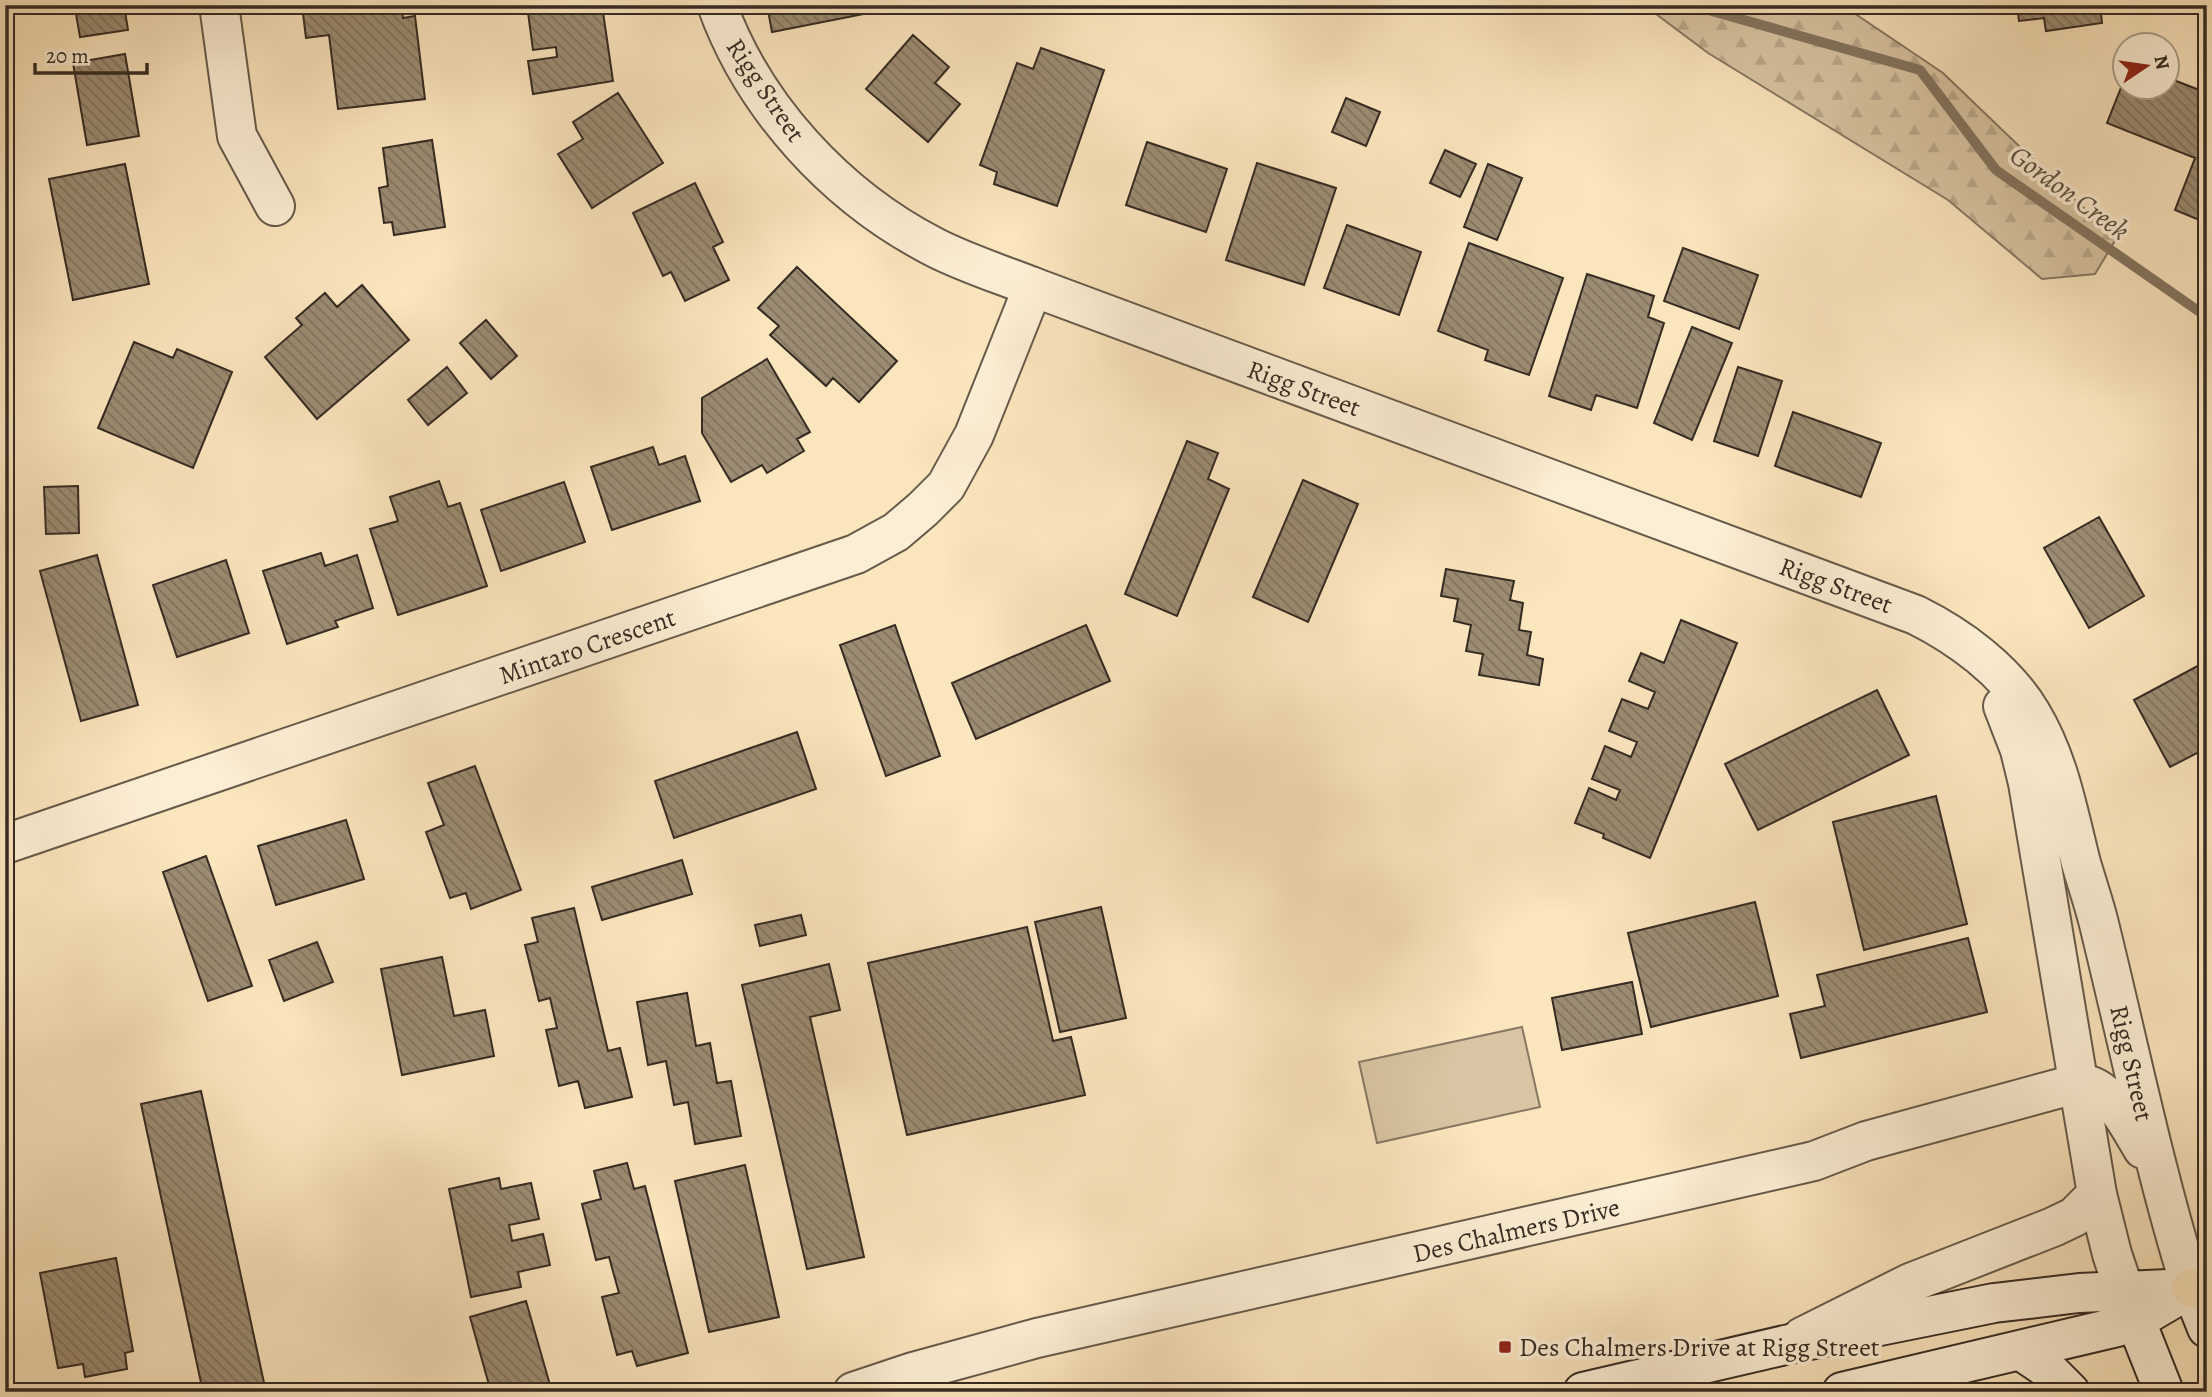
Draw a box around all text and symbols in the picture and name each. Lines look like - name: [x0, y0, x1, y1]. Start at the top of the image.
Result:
- scale bar: [35, 32, 147, 76]
- street label: Rigg Street: [718, 32, 813, 149]
- north arrow: [2110, 32, 2180, 102]
- text: 20 m: [46, 42, 89, 70]
- text: N: [2147, 53, 2176, 72]
- water label: Gordon Creek: [2002, 136, 2137, 249]
- street label: Rigg Street: [1242, 352, 1366, 425]
- street label: Rigg Street: [1774, 549, 1898, 622]
- street label: Mintaro Crescent: [494, 600, 680, 693]
- street label: Rigg Street: [2101, 1002, 2162, 1125]
- street label: Des Chalmers Drive: [1409, 1190, 1623, 1271]
- place label: Des Chalmers Drive at Rigg Street: [1519, 1330, 1880, 1365]
- marker: Des Chalmers Drive at Rigg Street: [1497, 1339, 1513, 1355]

